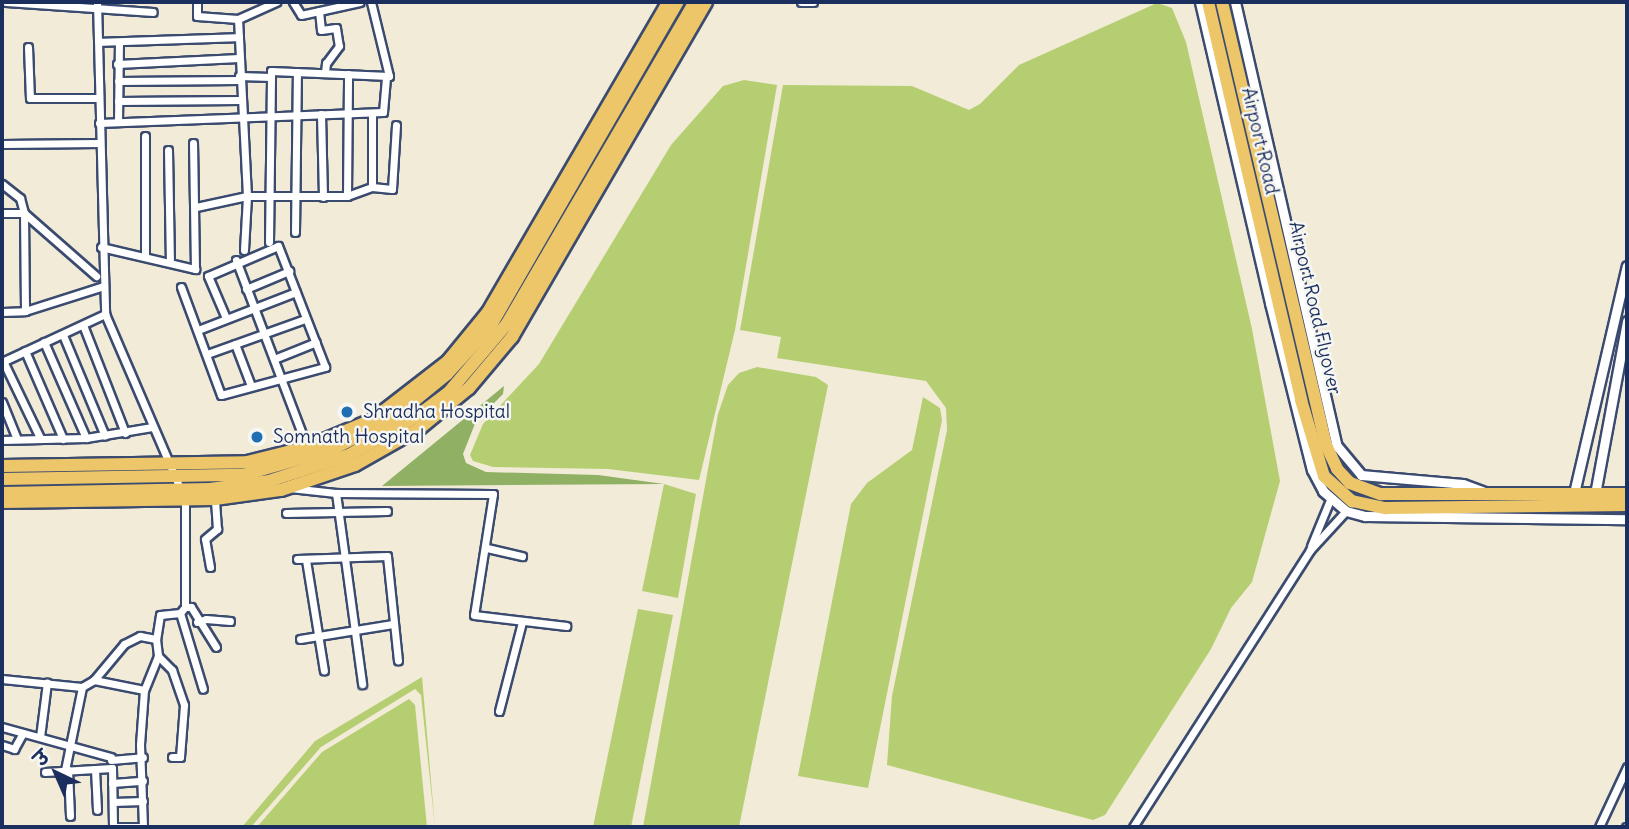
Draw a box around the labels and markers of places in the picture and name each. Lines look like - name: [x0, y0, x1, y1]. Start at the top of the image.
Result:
- place label: Shradha Hospital: [363, 401, 510, 423]
- marker: Shradha Hospital: [337, 402, 357, 422]
- place label: Somnath Hospital: [273, 426, 424, 448]
- marker: Somnath Hospital: [247, 427, 267, 447]

